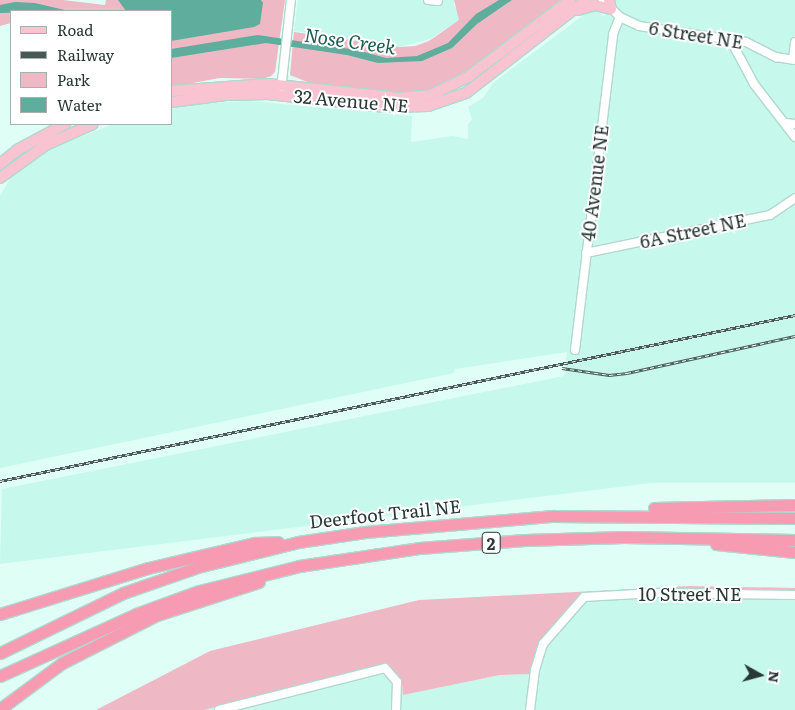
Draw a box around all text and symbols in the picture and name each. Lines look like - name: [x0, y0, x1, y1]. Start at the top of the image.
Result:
- legend: [10, 10, 172, 125]
- street label: 6 Street NE: [647, 17, 745, 53]
- text: Road: [57, 18, 93, 41]
- water label: Nose Creek: [303, 23, 397, 59]
- text: Railway: [57, 43, 114, 66]
- text: Park: [57, 68, 90, 91]
- street label: 32 Avenue NE: [293, 85, 409, 117]
- text: Water: [57, 93, 102, 116]
- street label: 40 Avenue NE: [577, 124, 613, 242]
- street label: 6A Street NE: [638, 209, 748, 253]
- street label: Deerfoot Trail NE: [308, 495, 462, 533]
- road number: 2: [481, 530, 501, 556]
- street label: 10 Street NE: [639, 583, 741, 605]
- north arrow: [735, 650, 785, 700]
- text: N: [764, 670, 786, 684]

